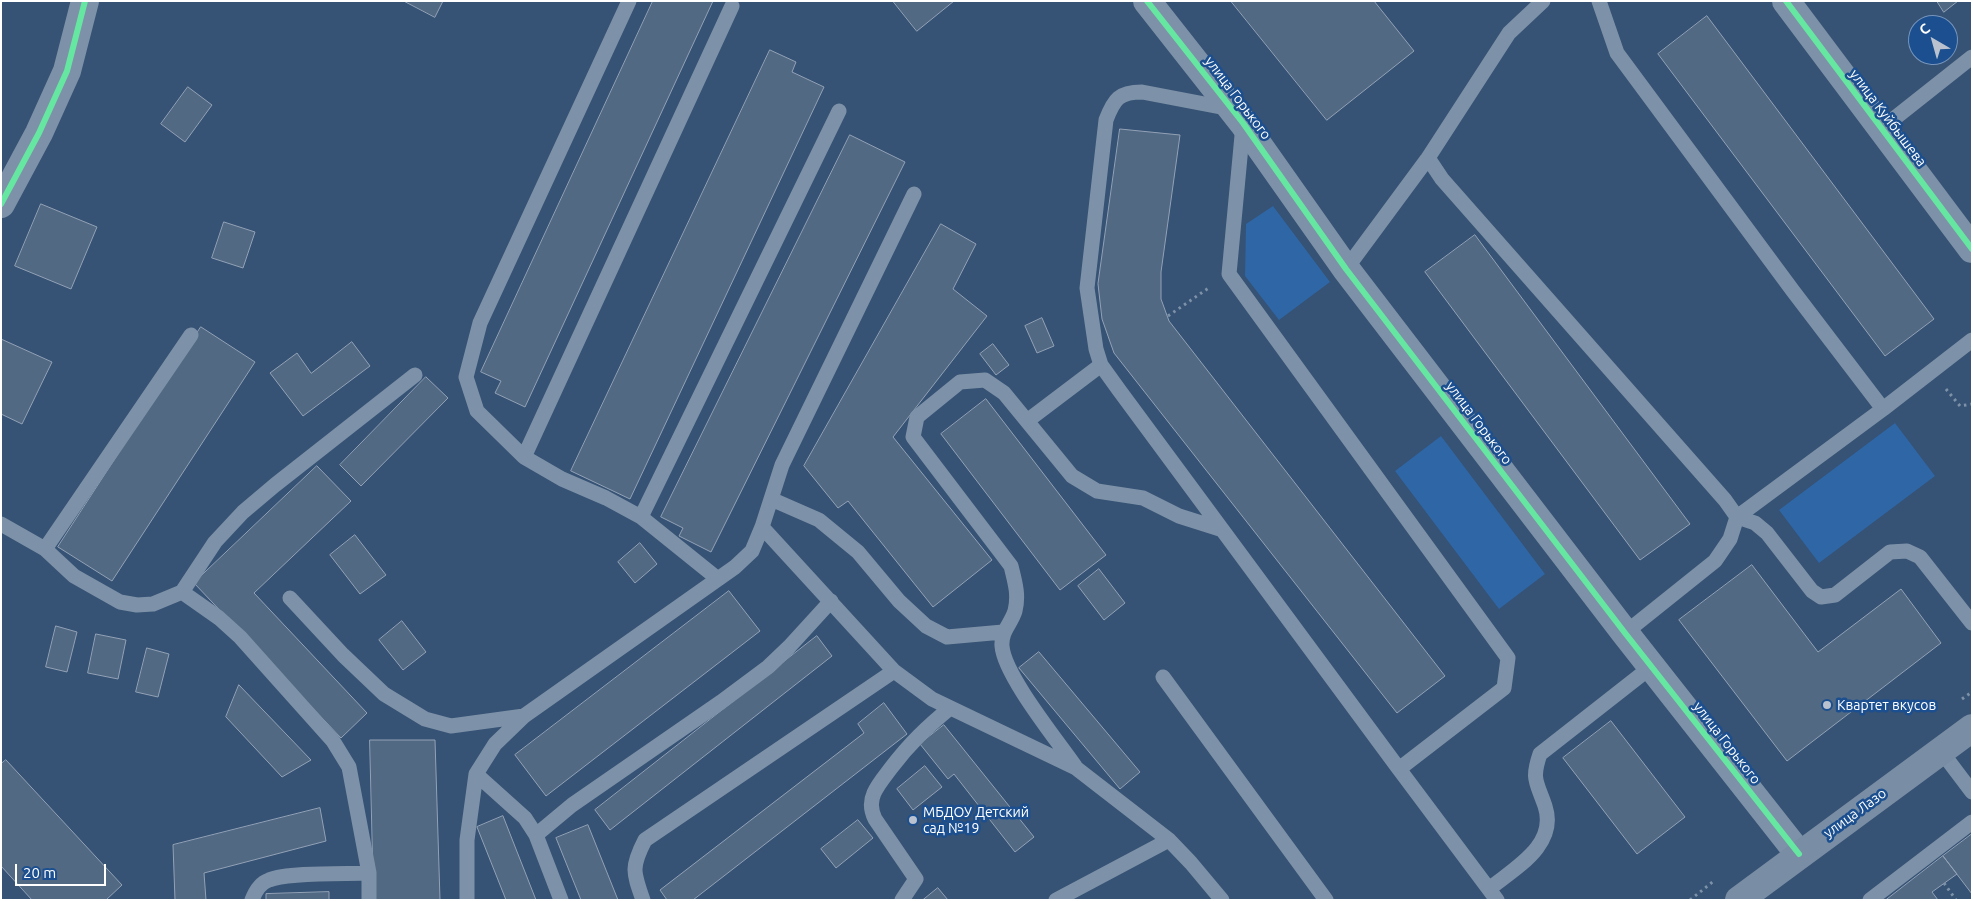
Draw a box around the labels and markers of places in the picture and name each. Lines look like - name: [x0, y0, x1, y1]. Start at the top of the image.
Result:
- place label: Квартет вкусов: [1837, 697, 1936, 713]
- marker: Квартет вкусов: [1821, 699, 1833, 711]
- place label: МБДОУ Детский сад №19: [923, 804, 1029, 836]
- marker: МБДОУ Детский сад №19: [907, 814, 919, 826]

